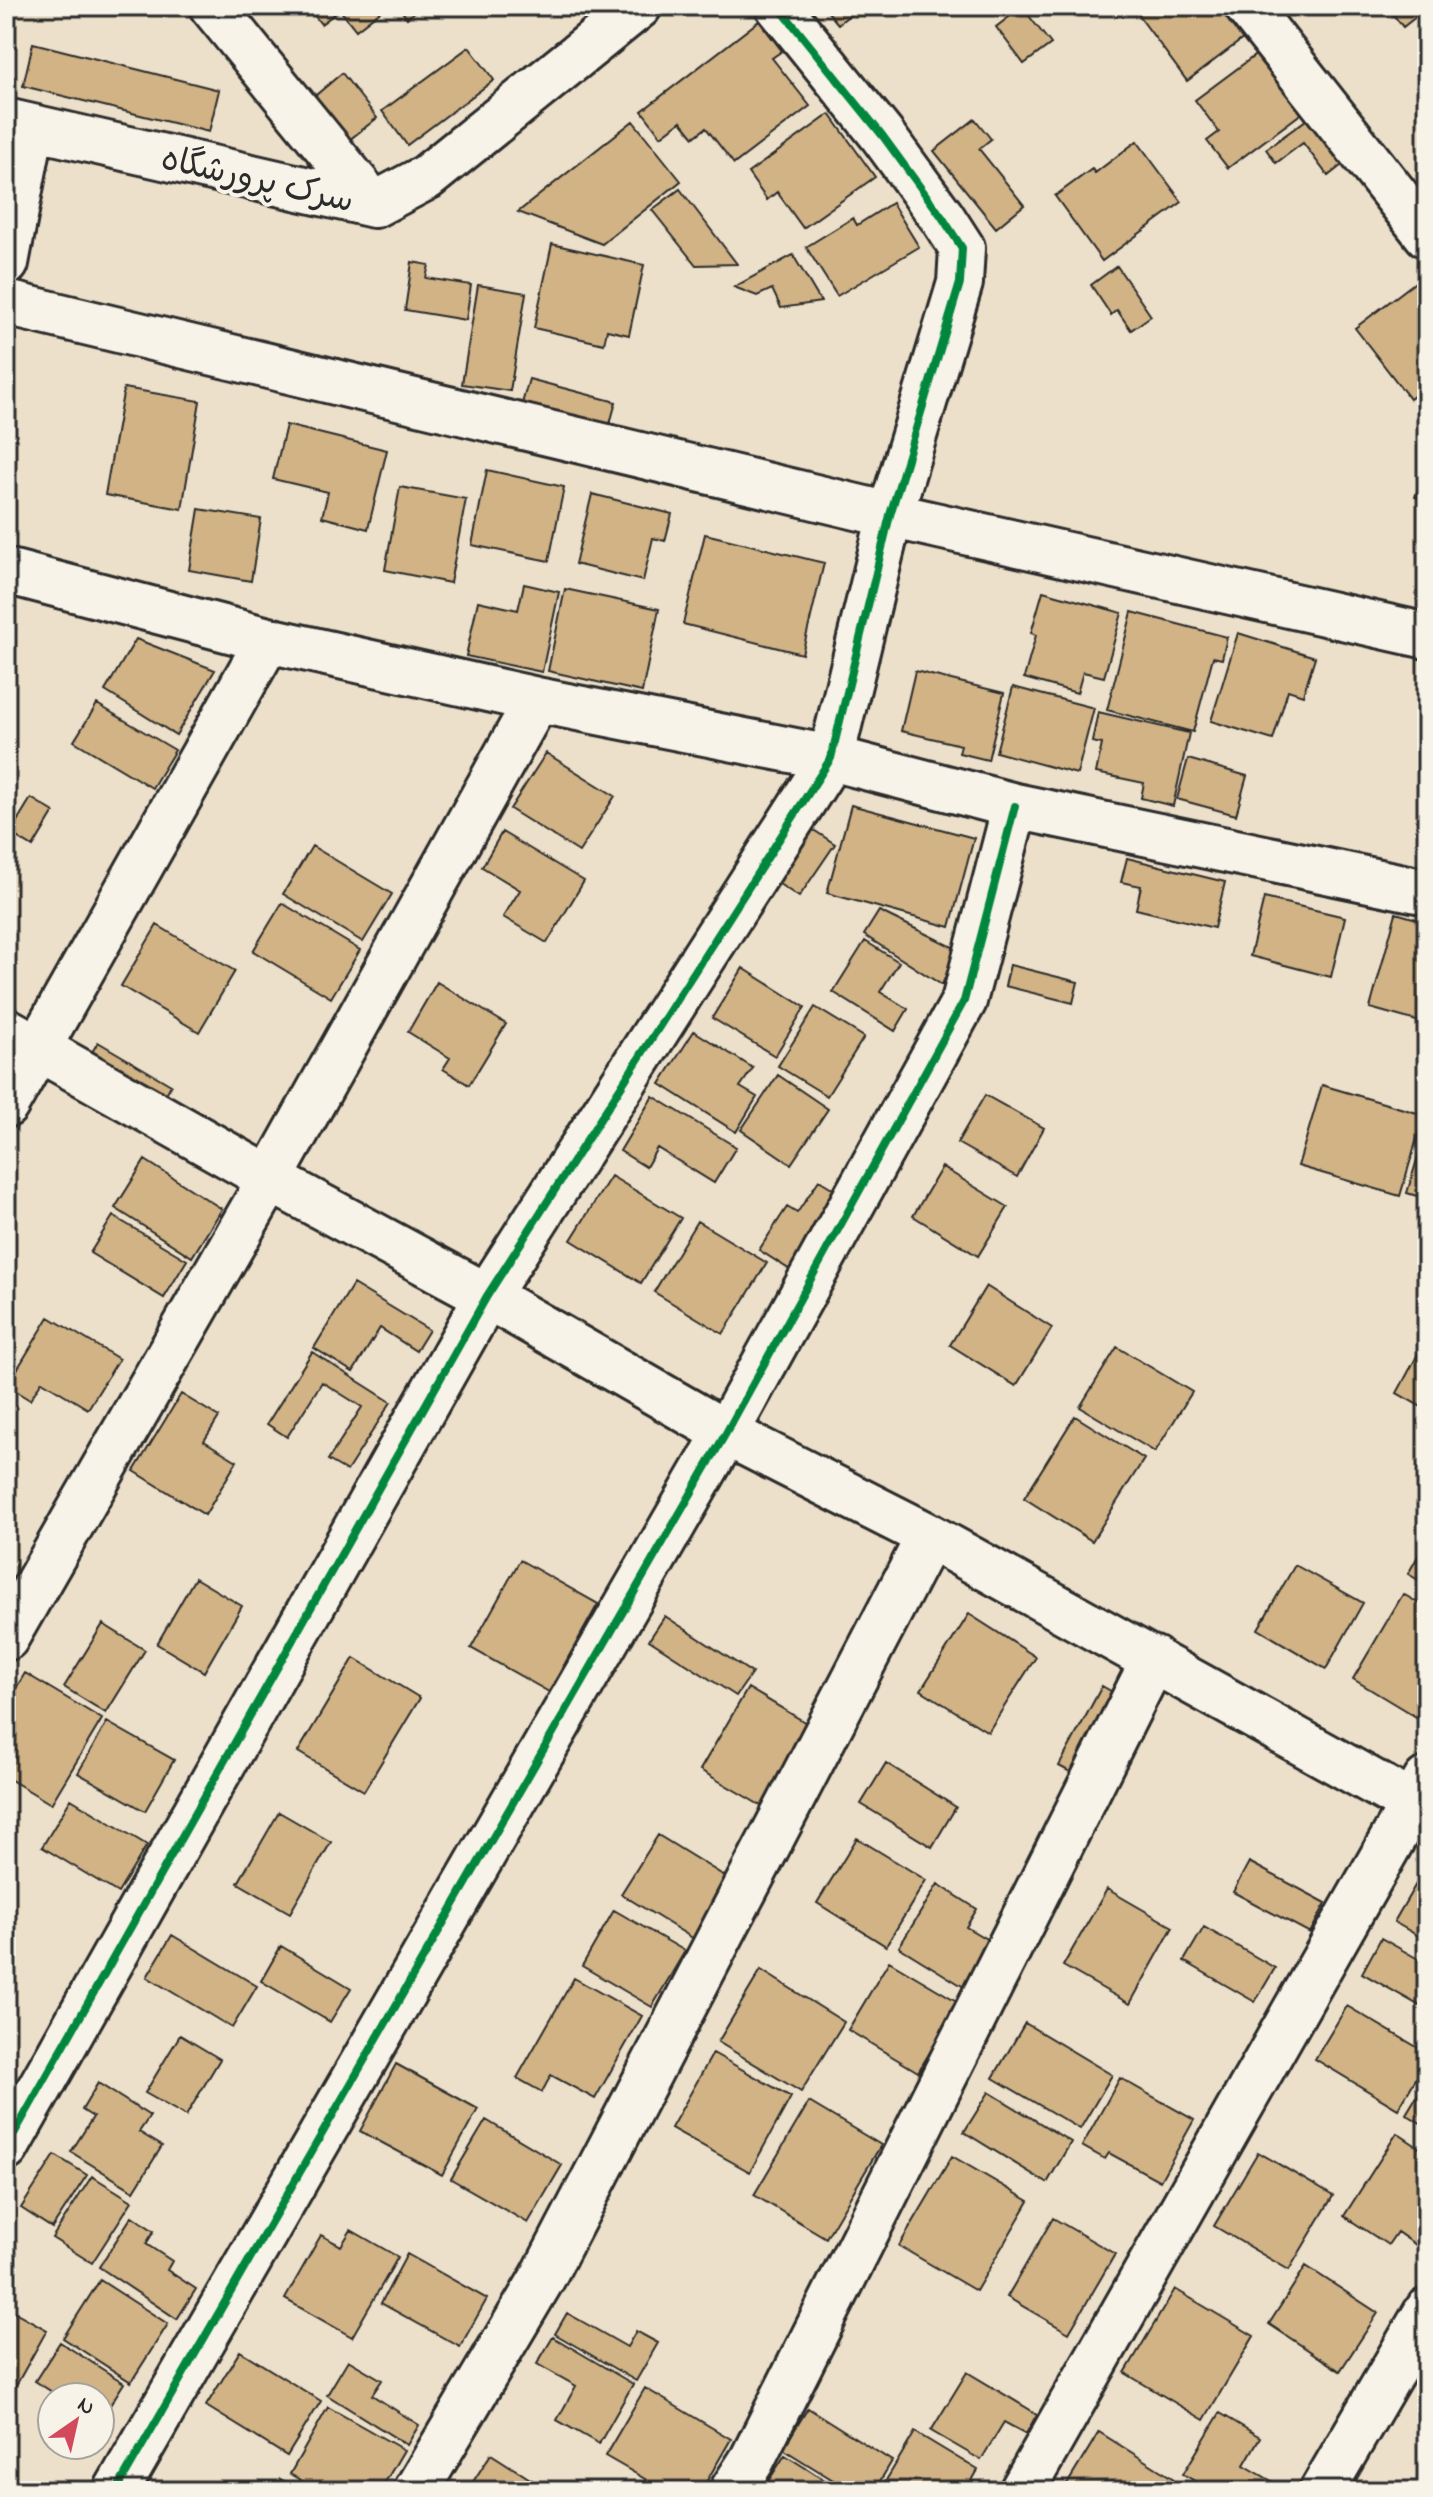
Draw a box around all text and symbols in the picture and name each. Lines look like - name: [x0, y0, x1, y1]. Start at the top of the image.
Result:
- street label: سرک پرورشگاه: [156, 135, 358, 228]
- north arrow: [36, 2381, 116, 2461]
- text: N: [70, 2389, 101, 2424]

